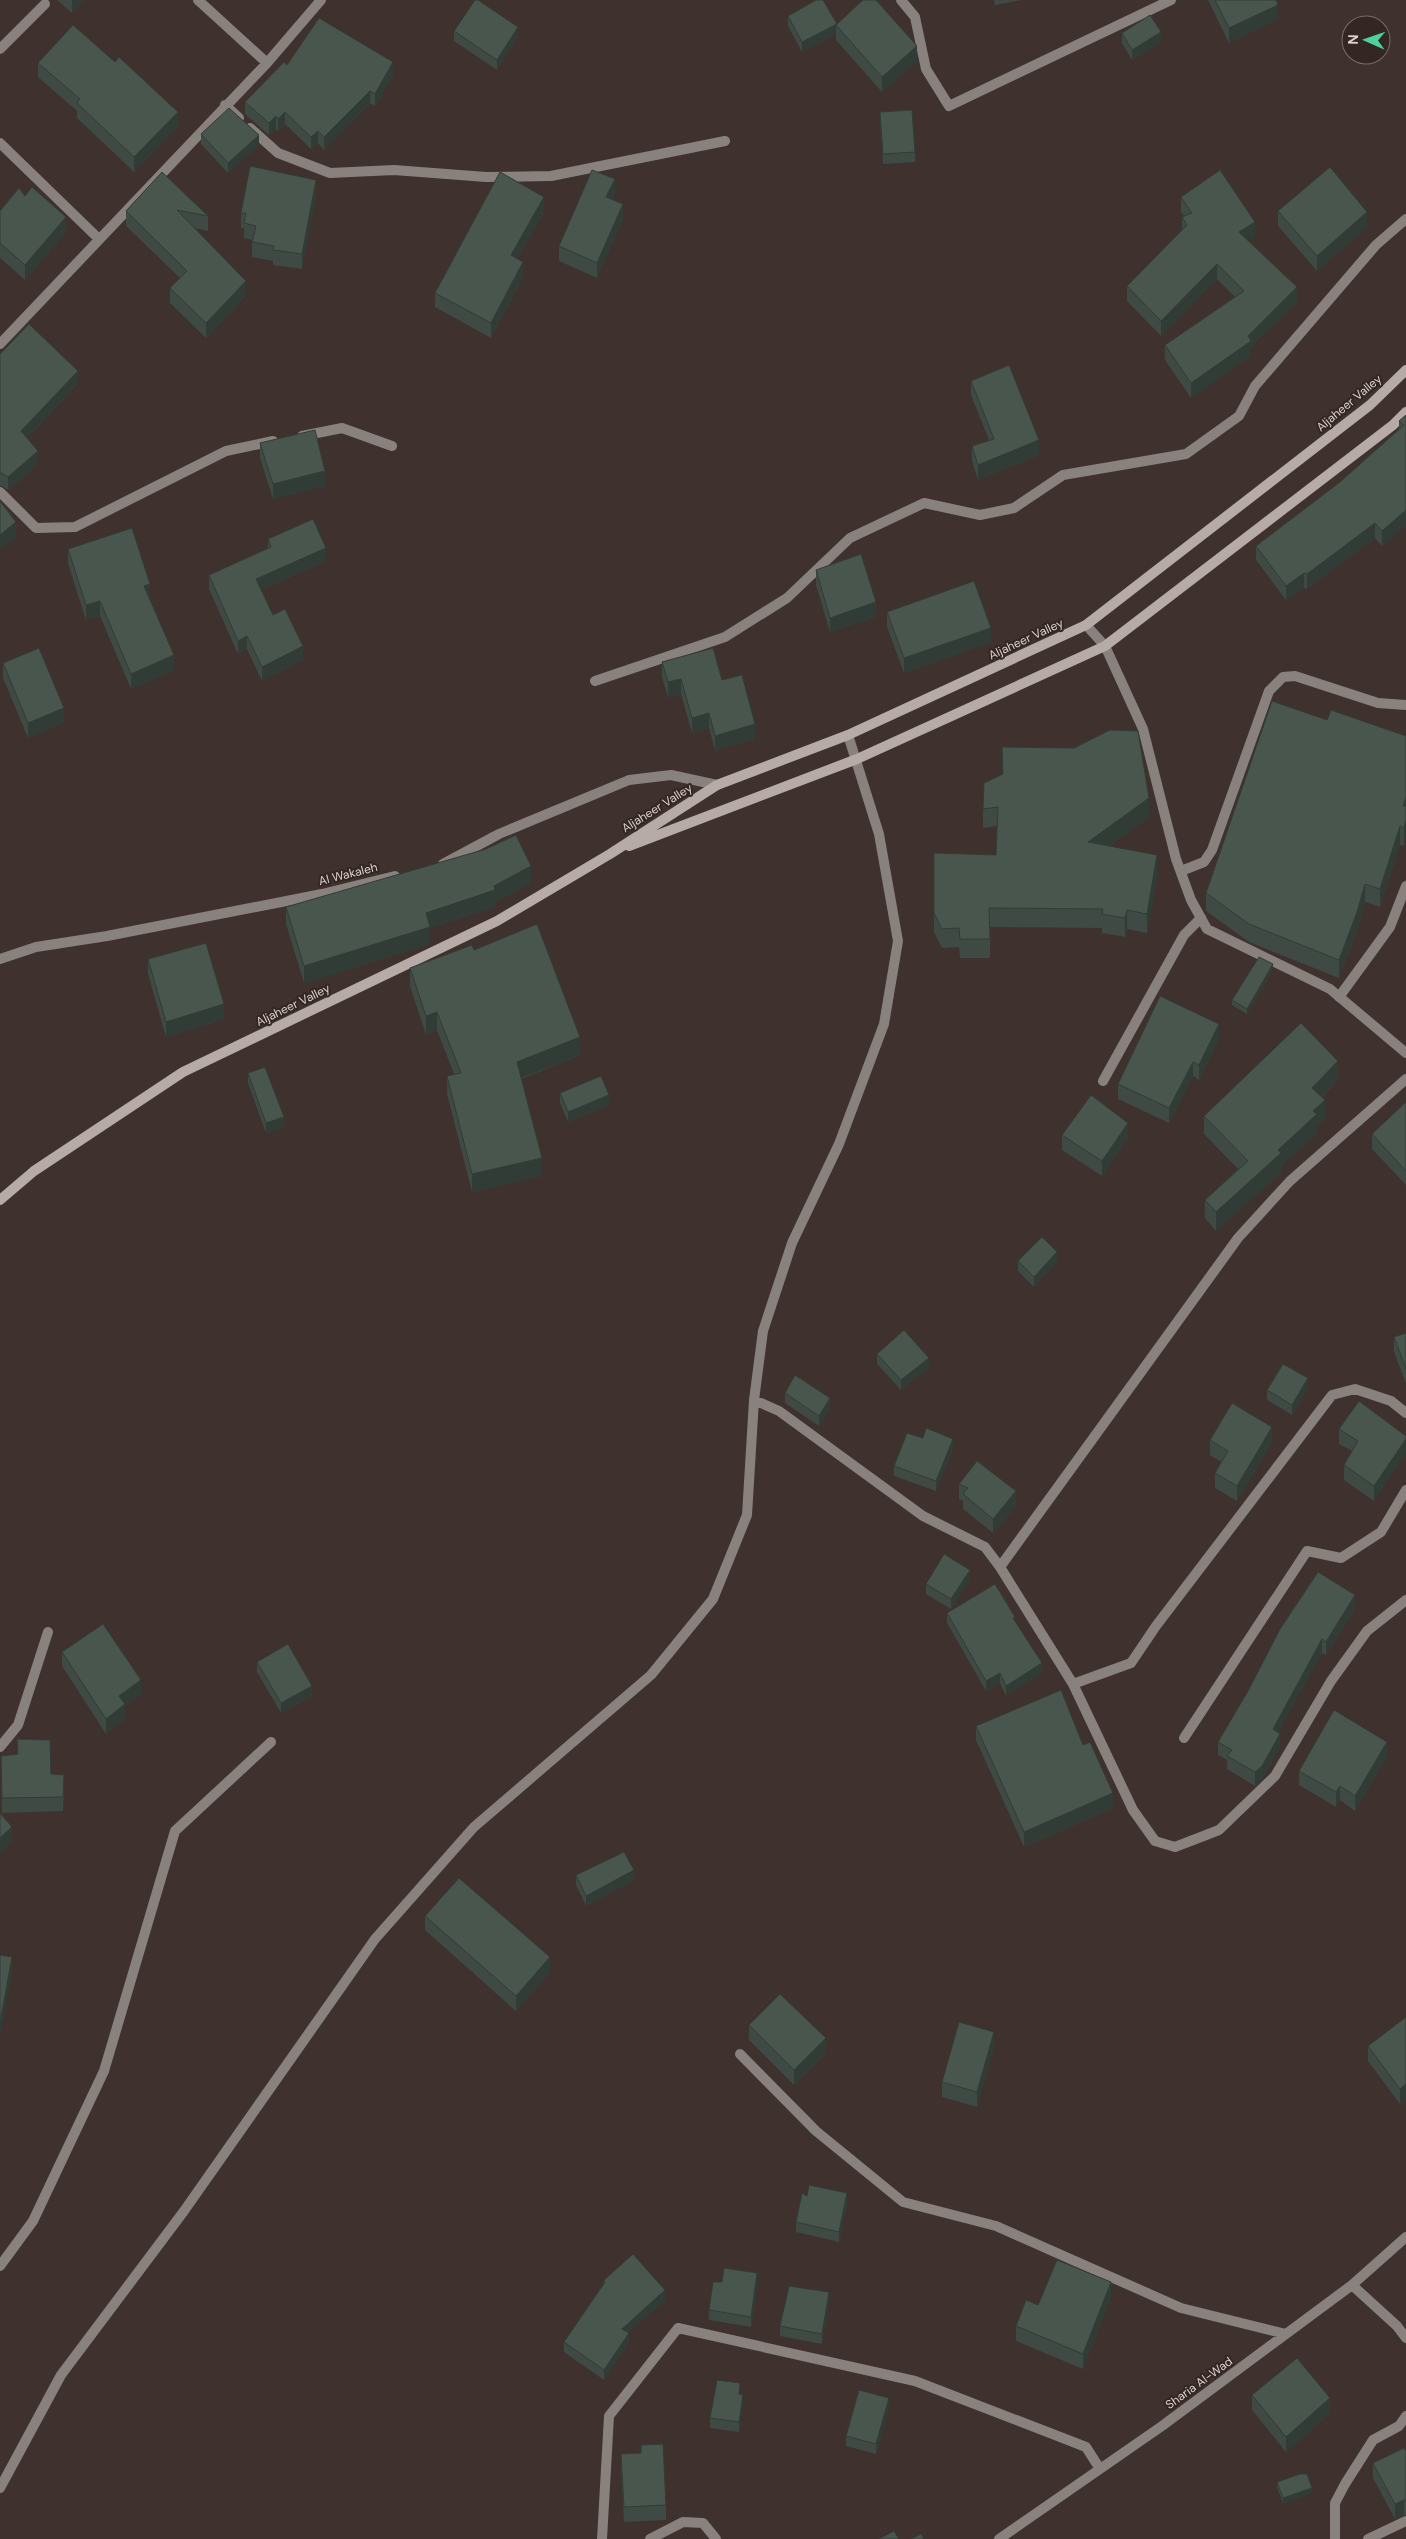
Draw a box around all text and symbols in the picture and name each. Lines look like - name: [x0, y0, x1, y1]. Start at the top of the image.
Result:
- north arrow: [1341, 15, 1391, 65]
- text: N: [1344, 34, 1362, 45]
- street label: Aljaheer Valley: [1313, 371, 1385, 435]
- street label: Aljaheer Valley: [986, 615, 1066, 663]
- street label: Aljaheer Valley: [619, 780, 696, 836]
- street label: Al Wakaleh: [317, 859, 379, 889]
- street label: Aljaheer Valley: [253, 980, 333, 1030]
- street label: Sharia Al-Wad: [1162, 2353, 1236, 2413]

